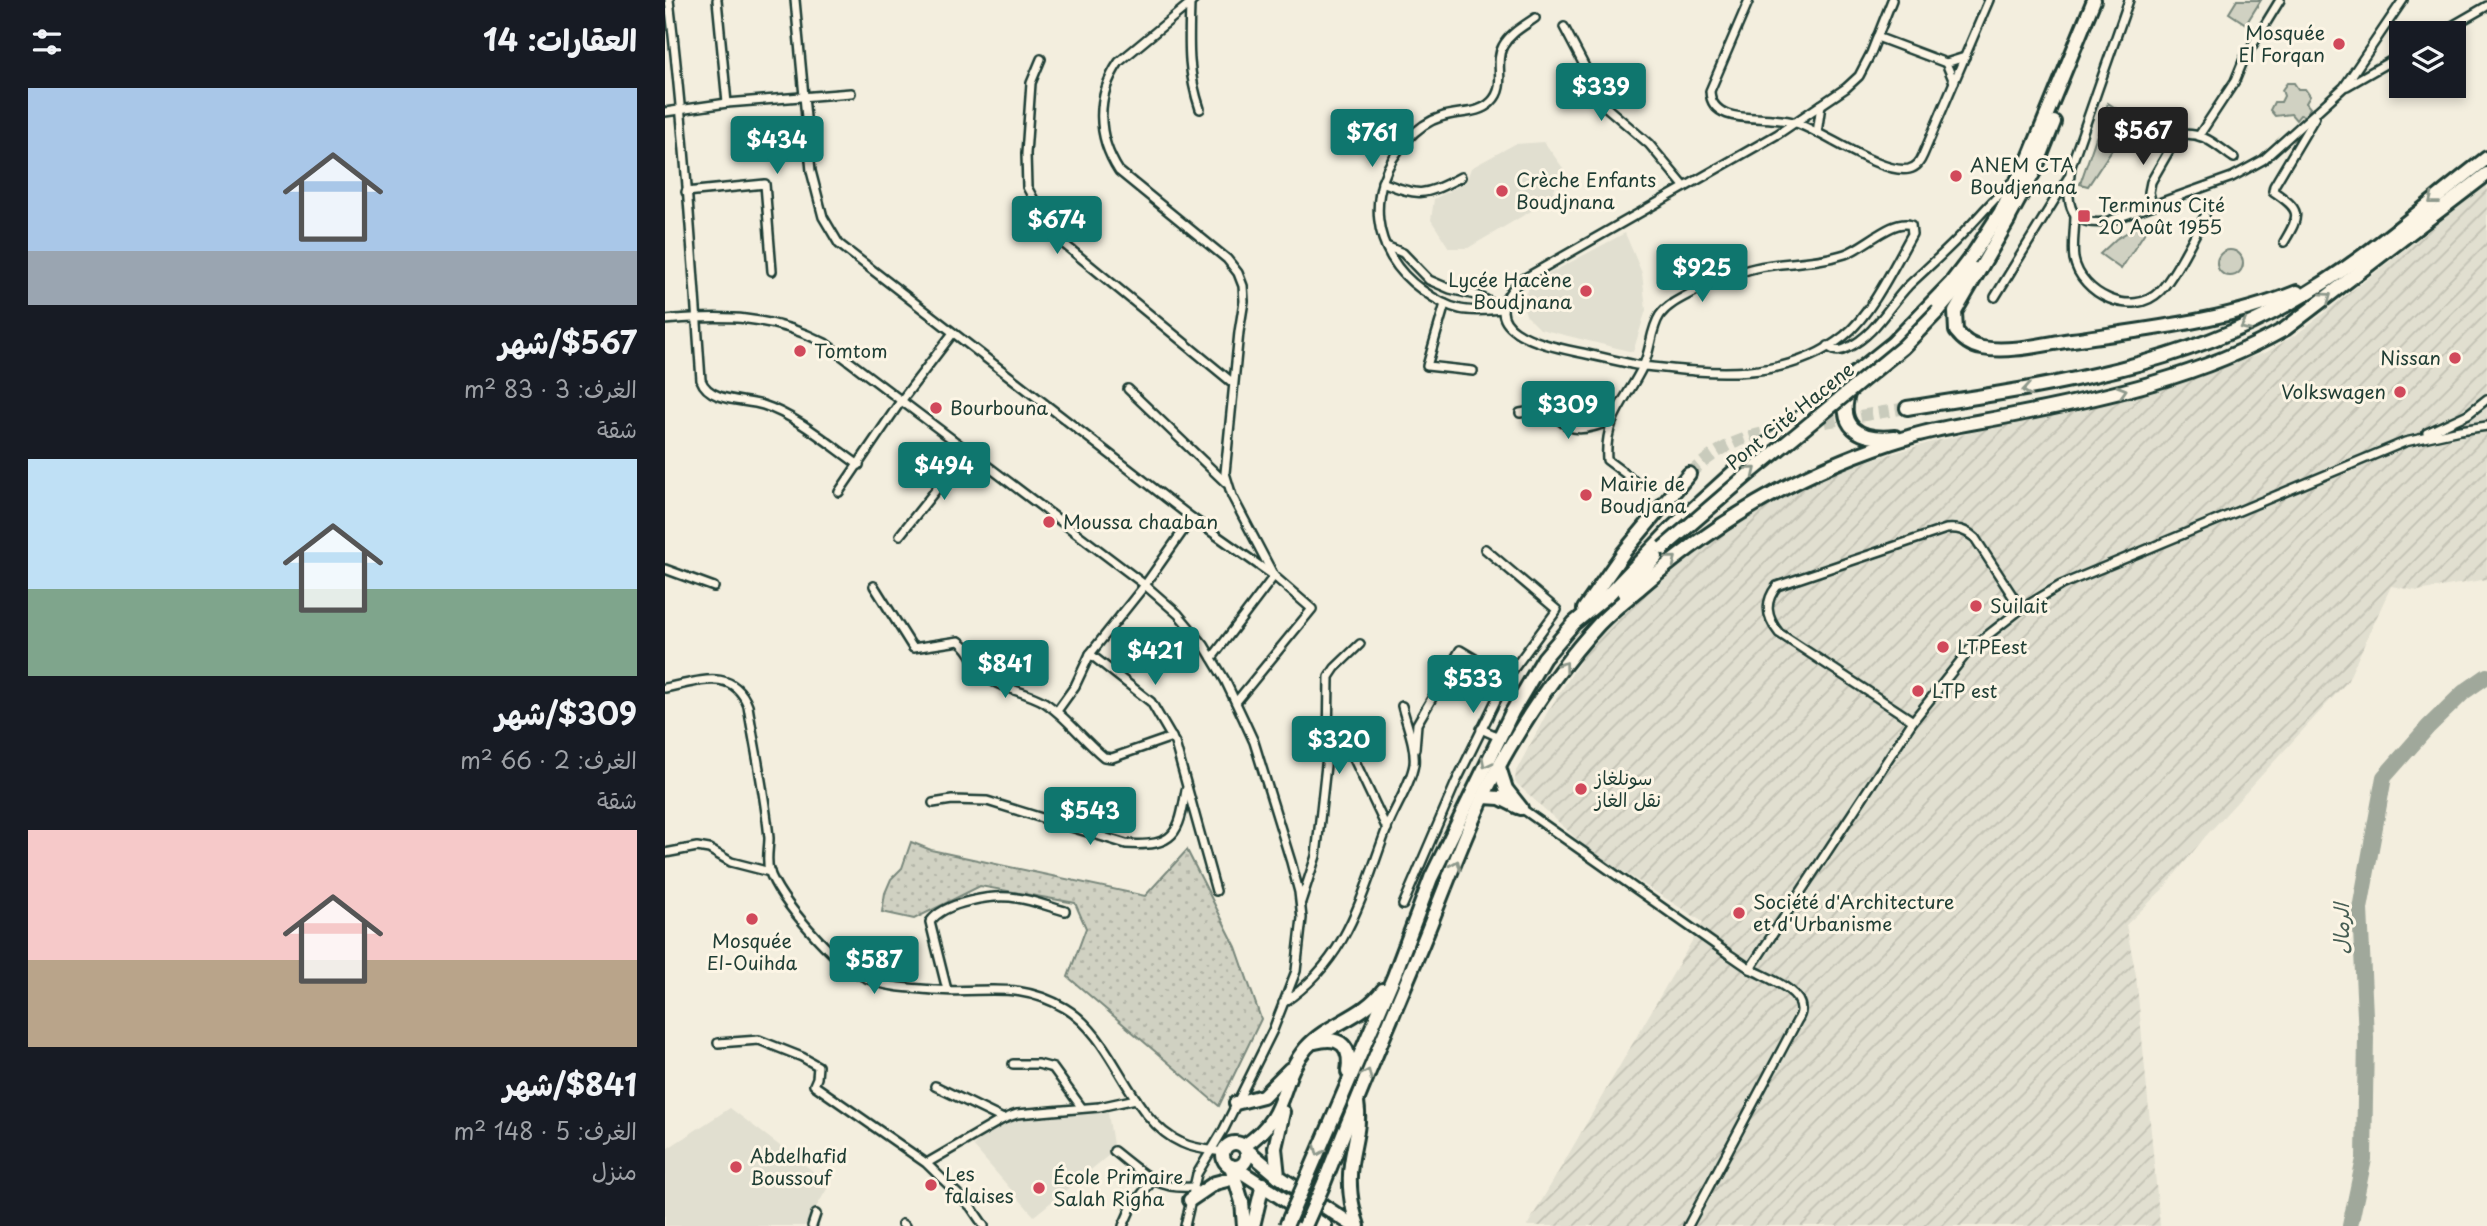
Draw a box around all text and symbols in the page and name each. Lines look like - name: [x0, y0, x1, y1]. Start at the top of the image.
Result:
- text: العقارات: 14: [483, 16, 637, 61]
- place label: Mosquée El Forqan: [2238, 18, 2325, 68]
- map controls: [2389, 21, 2466, 98]
- button: layers: [2389, 21, 2466, 98]
- icon: filters: [28, 23, 66, 61]
- marker: Mosquée El Forqan: [2331, 36, 2347, 52]
- pin: $339: [1560, 64, 1642, 123]
- text: $339: [1572, 68, 1630, 103]
- pin: $567: [2102, 108, 2184, 167]
- pin: $761: [1331, 110, 1413, 169]
- text: $567: [2114, 112, 2172, 147]
- text: $761: [1347, 114, 1397, 149]
- pin: $434: [736, 116, 818, 176]
- text: $434: [747, 121, 807, 156]
- icon: home: [270, 134, 396, 260]
- place label: ANEM CTA Boudjenana: [1970, 150, 2077, 200]
- place label: Crèche Enfants Boudjnana: [1516, 165, 1656, 215]
- marker: ANEM CTA Boudjenana: [1948, 168, 1964, 184]
- marker: Crèche Enfants Boudjnana: [1494, 183, 1510, 199]
- place label: Terminus Cité 20 Août 1955: [2098, 190, 2225, 240]
- one-way arrow: [2428, 191, 2441, 204]
- pin: $674: [1016, 196, 1098, 256]
- text: $674: [1028, 201, 1086, 236]
- marker: Terminus Cité 20 Août 1955: [2076, 208, 2092, 224]
- pin: $925: [1661, 244, 1743, 304]
- text: $925: [1672, 249, 1732, 284]
- place label: Lycée Hacène Boudjnana: [1448, 265, 1572, 315]
- marker: Lycée Hacène Boudjnana: [1578, 283, 1594, 299]
- one-way arrow: [2319, 293, 2332, 305]
- one-way arrow: [2240, 318, 2252, 332]
- text: $567/شهر: [499, 319, 637, 364]
- place label: Tomtom: [814, 336, 888, 364]
- marker: Tomtom: [792, 343, 808, 359]
- place label: Nissan: [2380, 343, 2441, 371]
- marker: Nissan: [2447, 350, 2463, 366]
- street label: Pont Cité Hacene: [1719, 355, 1859, 476]
- text: الغرف: 3 · 83 m²: [464, 371, 637, 406]
- place label: Volkswagen: [2281, 377, 2386, 405]
- pin: $309: [1527, 382, 1609, 441]
- one-way arrow: [2021, 382, 2033, 397]
- marker: Volkswagen: [2392, 384, 2408, 400]
- one-way arrow: [2116, 385, 2128, 400]
- text: $309: [1538, 386, 1598, 421]
- place label: Bourbouna: [950, 393, 1048, 421]
- marker: Bourbouna: [928, 400, 944, 416]
- text: شقة: [597, 411, 637, 446]
- pin: $494: [903, 442, 985, 502]
- text: $494: [914, 447, 974, 482]
- one-way arrow: [1745, 467, 1757, 480]
- place label: Mairie de Boudjana: [1600, 469, 1687, 519]
- marker: Mairie de Boudjana: [1578, 487, 1594, 503]
- icon: home: [270, 505, 396, 631]
- place label: Moussa chaaban: [1063, 507, 1218, 535]
- marker: Moussa chaaban: [1041, 514, 1057, 530]
- one-way arrow: [1664, 556, 1677, 568]
- place label: Suilait: [1990, 591, 2048, 619]
- marker: Suilait: [1968, 598, 1984, 614]
- pin: $421: [1114, 628, 1196, 687]
- text: $421: [1127, 632, 1183, 667]
- place label: LTPEest: [1957, 632, 2028, 660]
- marker: LTPEest: [1935, 639, 1951, 655]
- pin: $841: [964, 640, 1046, 700]
- text: $841: [978, 645, 1032, 680]
- pin: $533: [1432, 656, 1514, 715]
- text: $533: [1443, 660, 1503, 695]
- one-way arrow: [1556, 661, 1569, 673]
- place label: LTP est: [1932, 676, 1998, 704]
- marker: LTP est: [1910, 683, 1926, 699]
- text: $309/شهر: [496, 690, 637, 735]
- pin: $320: [1298, 716, 1380, 776]
- text: $320: [1308, 721, 1370, 756]
- text: الغرف: 2 · 66 m²: [460, 742, 637, 777]
- one-way arrow: [1480, 756, 1494, 768]
- place label: سونلغاز نقل الغاز: [1593, 763, 1661, 813]
- marker: سونلغاز نقل الغاز: [1573, 781, 1589, 797]
- text: شقة: [597, 782, 637, 817]
- pin: $543: [1049, 788, 1131, 847]
- text: $543: [1060, 792, 1120, 827]
- one-way arrow: [1447, 859, 1461, 871]
- icon: home: [270, 876, 396, 1002]
- place label: Société d'Architecture et d'Urbanisme: [1753, 887, 1954, 937]
- water label: الرمال: [2324, 901, 2356, 955]
- marker: Société d'Architecture et d'Urbanisme: [1731, 905, 1747, 921]
- marker: Mosquée El-Ouihda: [744, 911, 760, 927]
- place label: Mosquée El-Ouihda: [707, 926, 798, 976]
- pin: $587: [833, 936, 915, 996]
- text: $587: [846, 941, 902, 976]
- text: $841/شهر: [503, 1061, 637, 1106]
- one-way arrow: [1359, 1069, 1373, 1081]
- text: الغرف: 5 · 148 m²: [454, 1113, 637, 1148]
- place label: Abdelhafid Boussouf: [750, 1141, 847, 1191]
- one-way arrow: [1313, 1144, 1327, 1156]
- text: منزل: [592, 1153, 637, 1188]
- marker: Abdelhafid Boussouf: [728, 1159, 744, 1175]
- place label: Les falaises: [945, 1159, 1014, 1209]
- place label: École Primaire Salah Righa: [1053, 1162, 1183, 1212]
- marker: Les falaises: [923, 1177, 939, 1193]
- marker: École Primaire Salah Righa: [1031, 1180, 1047, 1196]

